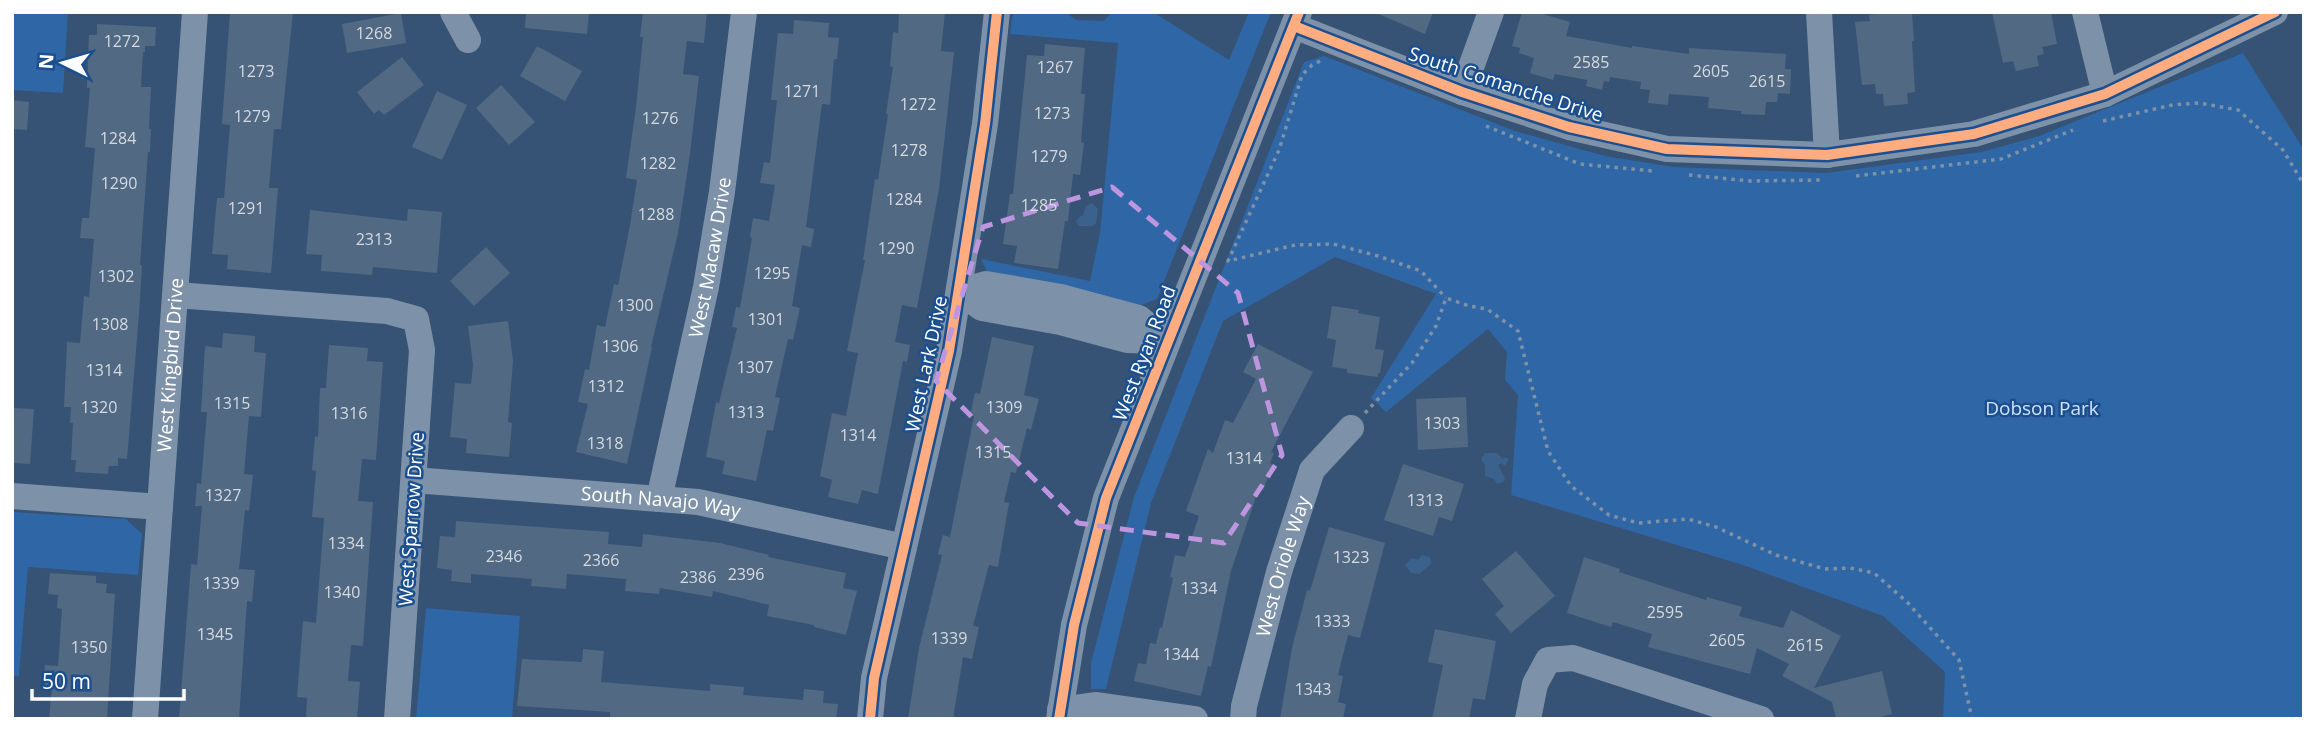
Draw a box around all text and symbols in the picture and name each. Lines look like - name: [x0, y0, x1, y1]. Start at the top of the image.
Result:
- house number: 1268: [356, 22, 392, 44]
- north arrow: [28, 28, 98, 98]
- house number: 1272: [104, 30, 140, 52]
- street label: South Comanche Drive: [1405, 40, 1607, 128]
- house number: 2585: [1573, 51, 1609, 73]
- text: N: [32, 53, 60, 70]
- house number: 1267: [1037, 56, 1073, 78]
- house number: 1273: [238, 60, 274, 82]
- house number: 2605: [1693, 60, 1729, 82]
- house number: 2615: [1749, 70, 1785, 92]
- house number: 1271: [784, 80, 820, 102]
- house number: 1272: [900, 93, 936, 115]
- house number: 1273: [1034, 102, 1070, 124]
- house number: 1279: [234, 105, 270, 127]
- house number: 1276: [642, 107, 678, 129]
- house number: 1284: [100, 127, 136, 149]
- house number: 1278: [891, 139, 927, 161]
- house number: 1279: [1031, 145, 1067, 167]
- house number: 1282: [640, 152, 676, 174]
- house number: 1290: [101, 172, 137, 194]
- street label: West Macaw Drive: [682, 176, 737, 340]
- house number: 1284: [886, 188, 922, 210]
- house number: 1285: [1021, 194, 1057, 216]
- house number: 1291: [228, 197, 264, 219]
- house number: 1288: [638, 203, 674, 225]
- house number: 2313: [356, 228, 392, 250]
- house number: 1290: [878, 237, 914, 259]
- house number: 1295: [754, 262, 790, 284]
- house number: 1302: [98, 265, 134, 287]
- street label: West Kingbird Drive: [151, 277, 189, 453]
- street label: West Ryan Road: [1106, 282, 1182, 424]
- street label: West Lark Drive: [899, 293, 953, 435]
- house number: 1300: [617, 294, 653, 316]
- house number: 1301: [748, 308, 784, 330]
- house number: 1308: [92, 313, 128, 335]
- house number: 1306: [602, 335, 638, 357]
- house number: 1307: [737, 356, 773, 378]
- house number: 1314: [86, 359, 122, 381]
- house number: 1312: [588, 375, 624, 397]
- house number: 1315: [214, 392, 250, 414]
- park label: Dobson Park: [1985, 395, 2099, 421]
- house number: 1320: [81, 396, 117, 418]
- house number: 1309: [986, 396, 1022, 418]
- house number: 1313: [728, 401, 764, 423]
- house number: 1316: [331, 402, 367, 424]
- house number: 1303: [1424, 412, 1460, 434]
- house number: 1314: [840, 424, 876, 446]
- street label: West Sparrow Drive: [392, 431, 430, 607]
- house number: 1318: [587, 432, 623, 454]
- house number: 1315: [975, 441, 1011, 463]
- house number: 1314: [1226, 447, 1262, 469]
- street label: South Navajo Way: [580, 480, 744, 524]
- house number: 1327: [205, 484, 241, 506]
- house number: 1313: [1407, 489, 1443, 511]
- street label: West Oriole Way: [1250, 492, 1316, 640]
- house number: 1334: [328, 532, 364, 554]
- house number: 2346: [486, 545, 522, 567]
- house number: 1323: [1333, 546, 1369, 568]
- house number: 2366: [583, 549, 619, 571]
- house number: 2396: [728, 563, 764, 585]
- house number: 2386: [680, 566, 716, 588]
- house number: 1339: [203, 572, 239, 594]
- house number: 1334: [1181, 577, 1217, 599]
- house number: 1340: [324, 581, 360, 603]
- house number: 2595: [1647, 601, 1683, 623]
- house number: 1333: [1314, 610, 1350, 632]
- house number: 1345: [197, 623, 233, 645]
- house number: 1339: [931, 627, 967, 649]
- house number: 2605: [1709, 629, 1745, 651]
- house number: 2615: [1787, 634, 1823, 656]
- house number: 1350: [71, 636, 107, 658]
- house number: 1344: [1163, 643, 1199, 665]
- scale bar: [32, 658, 184, 702]
- text: 50 m: [42, 667, 91, 695]
- house number: 1343: [1295, 678, 1331, 700]

